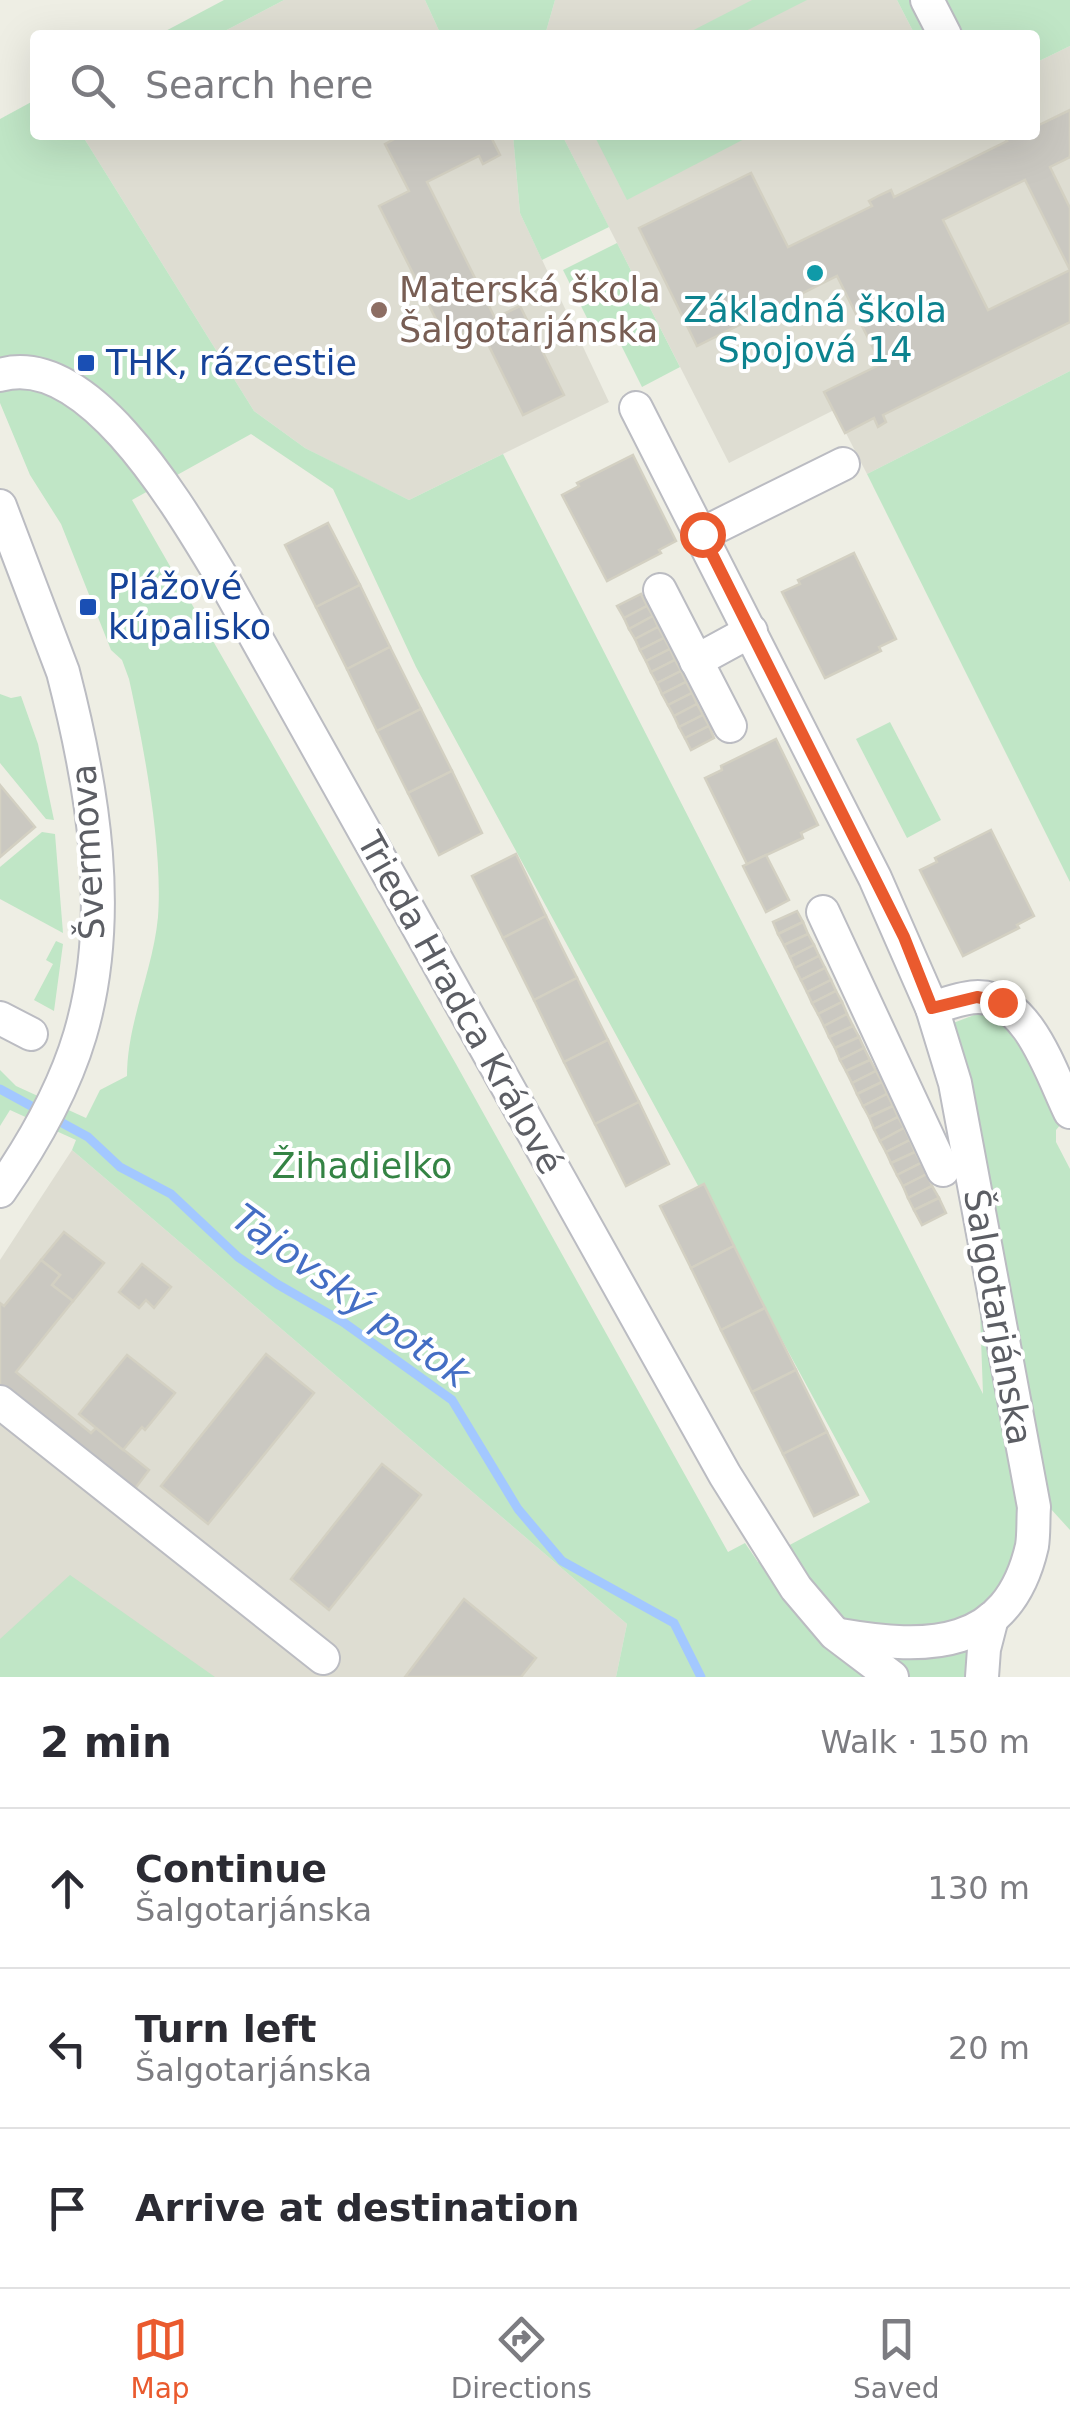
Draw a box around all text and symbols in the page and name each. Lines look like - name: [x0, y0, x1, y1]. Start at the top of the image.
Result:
- search box: [30, 30, 1040, 140]
- icon: search: [65, 58, 120, 113]
- text: Search here: [145, 63, 373, 107]
- marker: Základná škola Spojová 14: [804, 262, 826, 284]
- place label: Materská škola Šalgotarjánska: [399, 270, 661, 350]
- place label: Základná škola Spojová 14: [683, 290, 947, 370]
- marker: Materská škola Šalgotarjánska: [368, 299, 390, 321]
- place label: THK, rázcestie: [105, 343, 357, 383]
- marker: THK, rázcestie: [75, 352, 97, 374]
- route start: [680, 512, 726, 558]
- place label: Plážové kúpalisko: [108, 567, 271, 647]
- marker: Plážové kúpalisko: [77, 596, 99, 618]
- street label: Švermova: [62, 763, 113, 941]
- street label: Trieda Hradca Králové: [349, 824, 571, 1181]
- route end: [980, 980, 1026, 1026]
- park label: Žihadielko: [272, 1145, 452, 1186]
- street label: Šalgotarjánska: [956, 1186, 1041, 1448]
- water label: Tajovský potok: [224, 1195, 480, 1398]
- text: 2 min: [40, 1718, 172, 1767]
- text: Walk · 150 m: [820, 1723, 1030, 1761]
- text: Continue: [135, 1847, 327, 1891]
- icon: ahead: [40, 1861, 95, 1916]
- text: 130 m: [928, 1869, 1030, 1907]
- text: Šalgotarjánska: [135, 1891, 372, 1929]
- text: Turn left: [135, 2007, 316, 2051]
- icon: left: [40, 2021, 95, 2076]
- text: 20 m: [948, 2029, 1030, 2067]
- text: Šalgotarjánska: [135, 2051, 372, 2089]
- icon: arrive: [40, 2181, 95, 2236]
- text: Arrive at destination: [135, 2186, 580, 2230]
- tab: Map: [131, 2312, 190, 2405]
- tab: Directions: [451, 2312, 592, 2405]
- tab: Saved: [853, 2312, 939, 2405]

